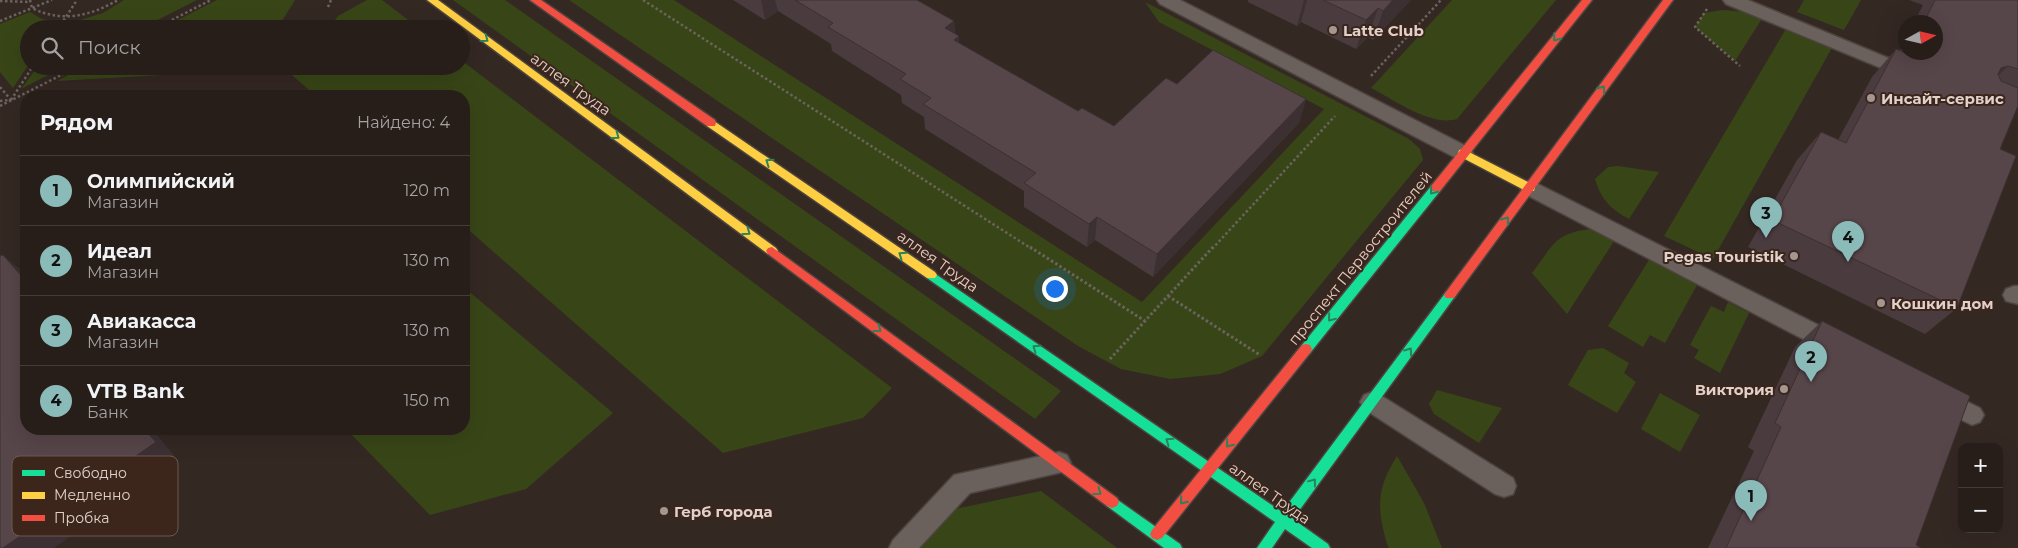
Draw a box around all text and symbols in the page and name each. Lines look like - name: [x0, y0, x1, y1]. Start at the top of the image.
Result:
- north arrow: [1898, 15, 1943, 60]
- search box: [20, 20, 470, 75]
- place label: Latte Club: [1343, 21, 1424, 40]
- marker: Latte Club: [1327, 24, 1339, 36]
- one-way arrow: [1554, 32, 1562, 41]
- icon: search: [38, 34, 66, 62]
- one-way arrow: [479, 34, 488, 42]
- text: Поиск: [78, 36, 141, 59]
- street label: аллея Труда: [527, 48, 615, 120]
- one-way arrow: [1597, 86, 1605, 95]
- place label: Инсайт-сервис: [1881, 89, 2004, 108]
- marker: Инсайт-сервис: [1865, 92, 1877, 104]
- text: Рядом: [40, 110, 113, 135]
- text: Найдено: 4: [357, 113, 450, 132]
- one-way arrow: [610, 130, 620, 139]
- one-way arrow: [765, 159, 775, 168]
- street label: проспект Первостроителей: [1284, 167, 1436, 349]
- text: Олимпийский: [87, 170, 235, 193]
- text: 1: [53, 181, 59, 200]
- text: 120 m: [403, 181, 450, 200]
- one-way arrow: [1430, 185, 1439, 195]
- text: Магазин: [87, 193, 159, 212]
- pin: 3: [1750, 197, 1782, 238]
- one-way arrow: [1500, 216, 1509, 226]
- pin: 4: [1832, 221, 1864, 262]
- one-way arrow: [741, 226, 751, 235]
- street label: аллея Труда: [894, 226, 982, 296]
- text: Идеал: [87, 240, 152, 263]
- place label: Pegas Touristik: [1663, 247, 1784, 266]
- marker: Pegas Touristik: [1788, 250, 1800, 262]
- text: 2: [51, 251, 61, 270]
- text: 130 m: [403, 251, 450, 270]
- one-way arrow: [899, 252, 908, 261]
- text: Магазин: [87, 263, 159, 282]
- your location: [1042, 276, 1068, 302]
- place label: Кошкин дом: [1891, 294, 1993, 313]
- marker: Кошкин дом: [1875, 297, 1887, 309]
- text: Авиакасса: [87, 310, 196, 333]
- one-way arrow: [1329, 312, 1337, 321]
- text: 3: [51, 321, 61, 340]
- text: 130 m: [403, 321, 450, 340]
- one-way arrow: [872, 322, 881, 332]
- text: Магазин: [87, 333, 159, 352]
- pin: 2: [1795, 341, 1827, 382]
- one-way arrow: [1032, 345, 1042, 354]
- one-way arrow: [1404, 348, 1412, 357]
- text: VTB Bank: [87, 380, 184, 403]
- place label: Виктория: [1695, 380, 1774, 399]
- marker: Виктория: [1778, 383, 1790, 395]
- text: 4: [50, 391, 62, 410]
- text: 150 m: [403, 391, 450, 410]
- text: Банк: [87, 403, 128, 422]
- one-way arrow: [1165, 438, 1175, 447]
- one-way arrow: [1226, 438, 1234, 447]
- map controls: [1958, 443, 2003, 533]
- button: +: [1958, 443, 2003, 488]
- legend: [12, 456, 178, 536]
- street label: аллея Труда: [1226, 458, 1314, 528]
- text: Свободно: [54, 464, 127, 482]
- one-way arrow: [1307, 478, 1316, 488]
- pin: 1: [1735, 480, 1767, 521]
- text: Медленно: [54, 486, 130, 504]
- one-way arrow: [1092, 486, 1101, 494]
- button: −: [1958, 488, 2003, 533]
- one-way arrow: [1179, 496, 1188, 505]
- place label: Герб города: [674, 502, 772, 521]
- marker: Герб города: [658, 505, 670, 517]
- text: Пробка: [54, 509, 109, 527]

